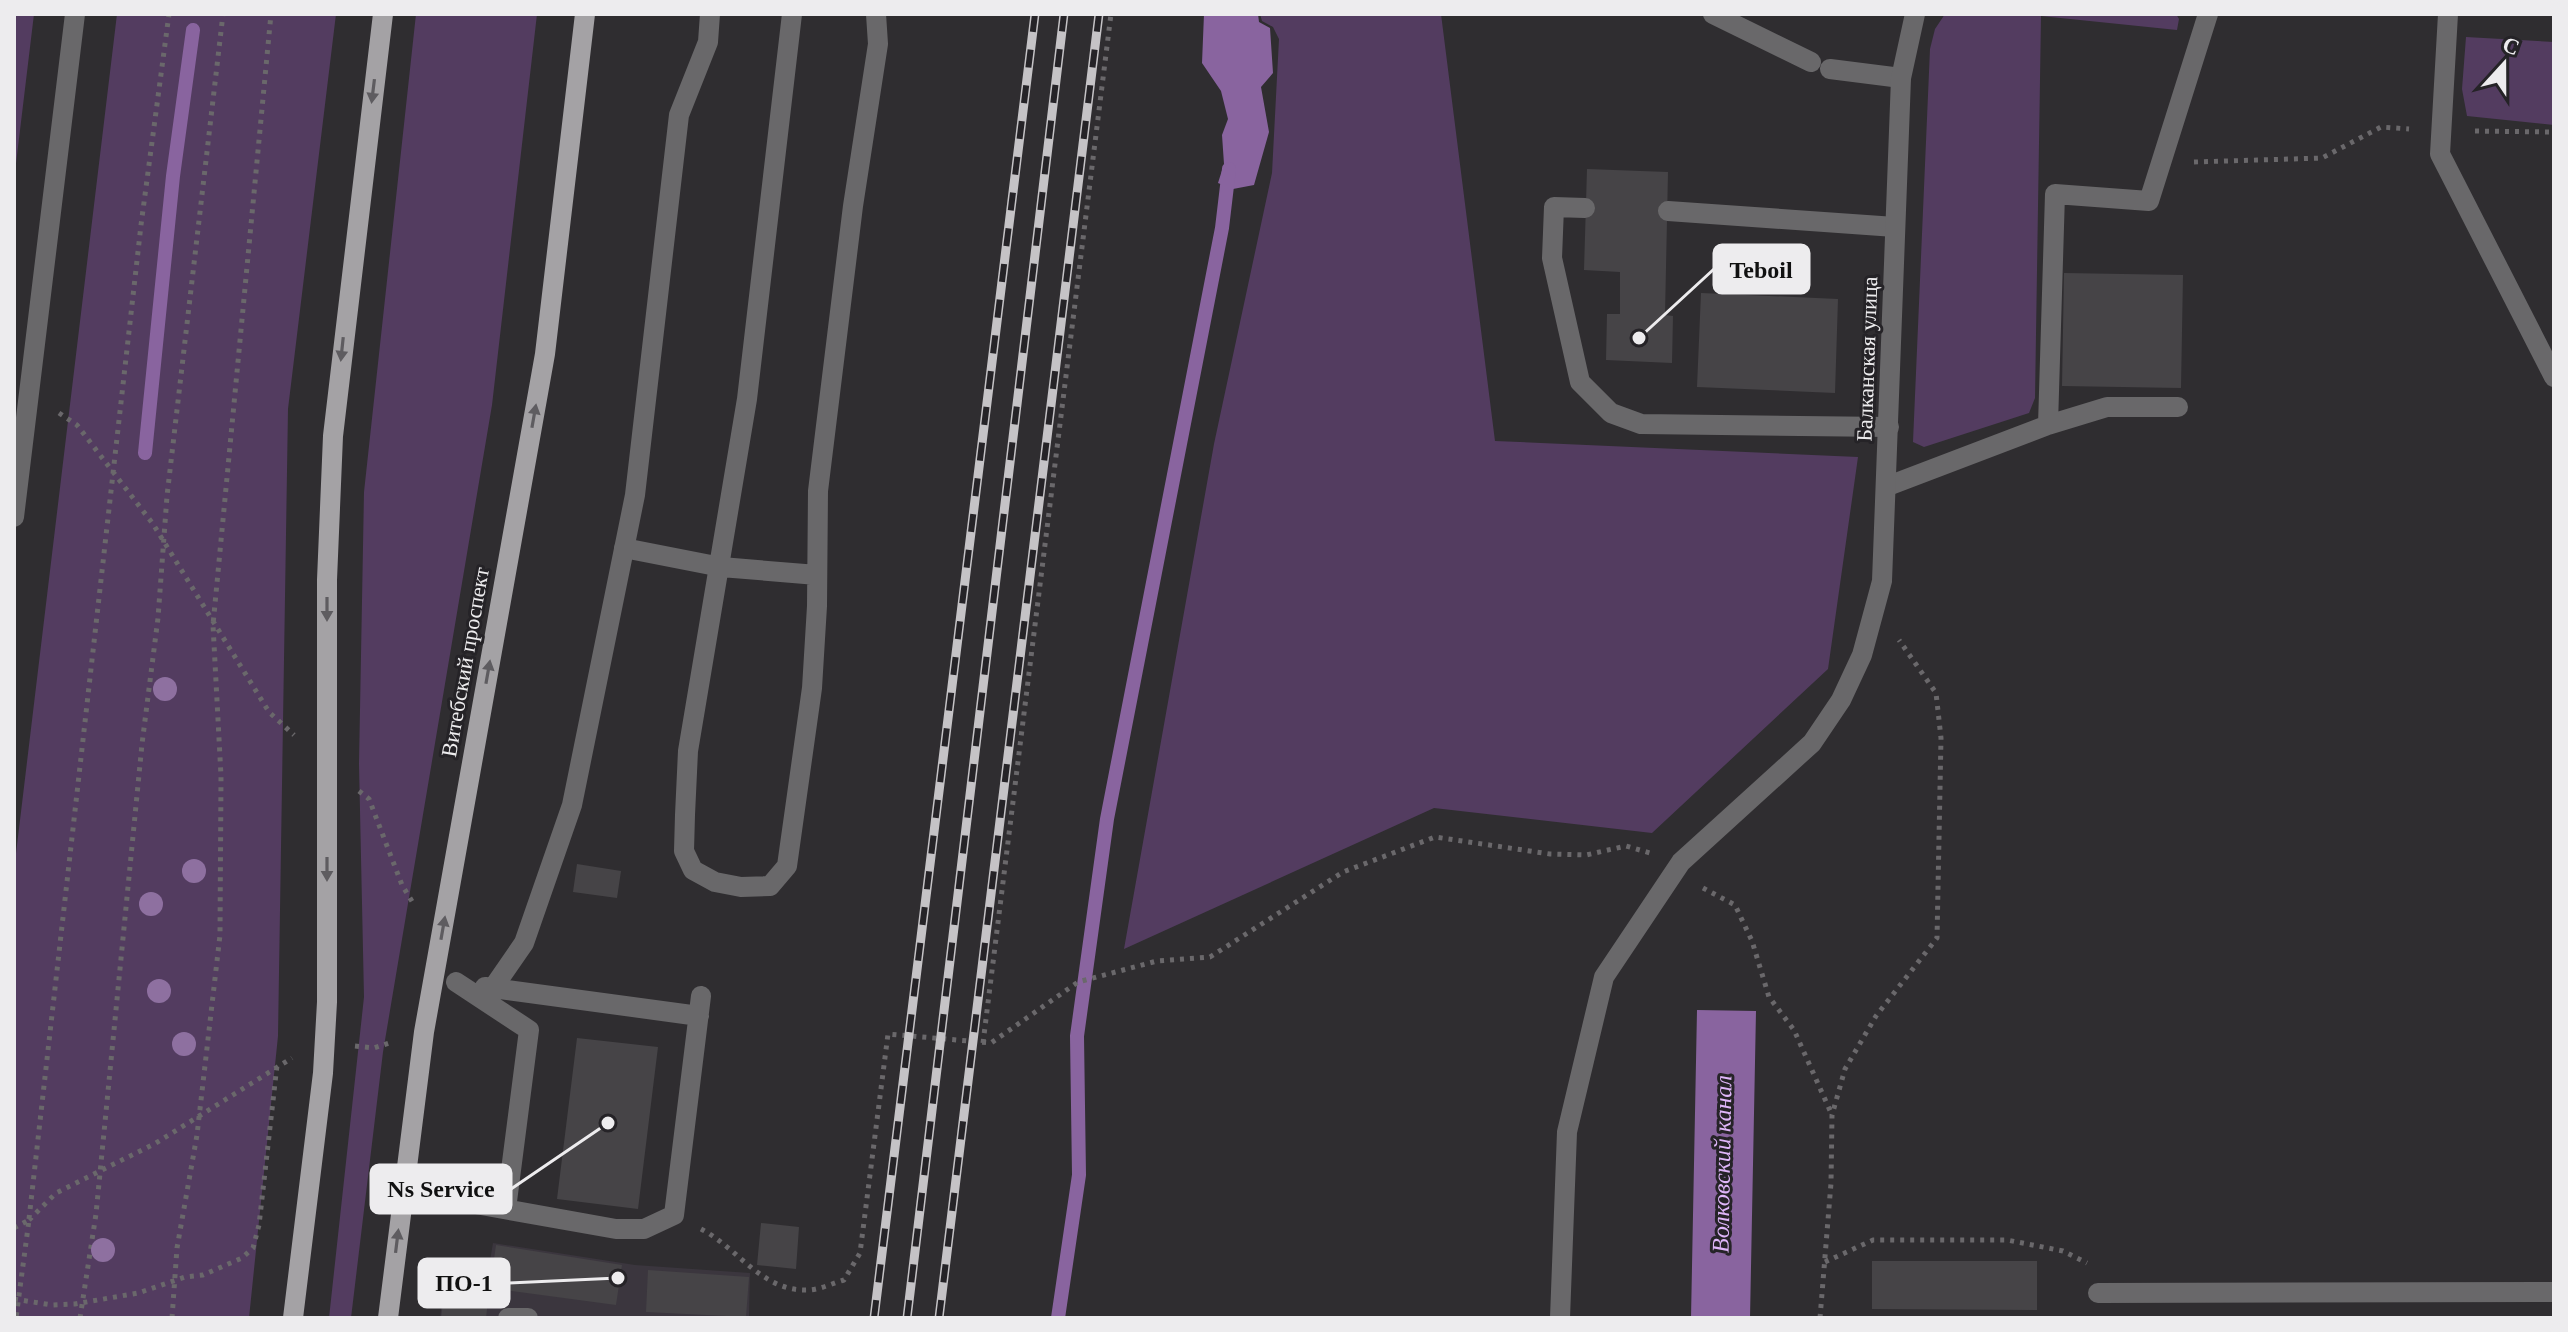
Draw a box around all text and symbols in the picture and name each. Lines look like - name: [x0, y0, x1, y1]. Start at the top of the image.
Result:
- north arrow: [2464, 24, 2544, 104]
- text: С: [2499, 31, 2523, 60]
- one-way arrow: [367, 79, 380, 104]
- callout: Teboil: [1714, 245, 1809, 293]
- text: Teboil: [1729, 257, 1793, 283]
- street label: Балканская улица: [1852, 276, 1882, 442]
- one-way arrow: [335, 337, 348, 362]
- one-way arrow: [528, 403, 540, 428]
- street label: Витебский проспект: [436, 565, 494, 759]
- one-way arrow: [321, 597, 333, 622]
- one-way arrow: [483, 659, 495, 684]
- one-way arrow: [321, 857, 333, 882]
- one-way arrow: [437, 915, 449, 940]
- water label: Волковский канал: [1707, 1075, 1737, 1253]
- callout: Ns Service: [371, 1165, 511, 1213]
- text: Ns Service: [387, 1176, 495, 1202]
- one-way arrow: [391, 1228, 404, 1253]
- callout: ПО-1: [419, 1259, 509, 1307]
- text: ПО-1: [435, 1270, 493, 1296]

